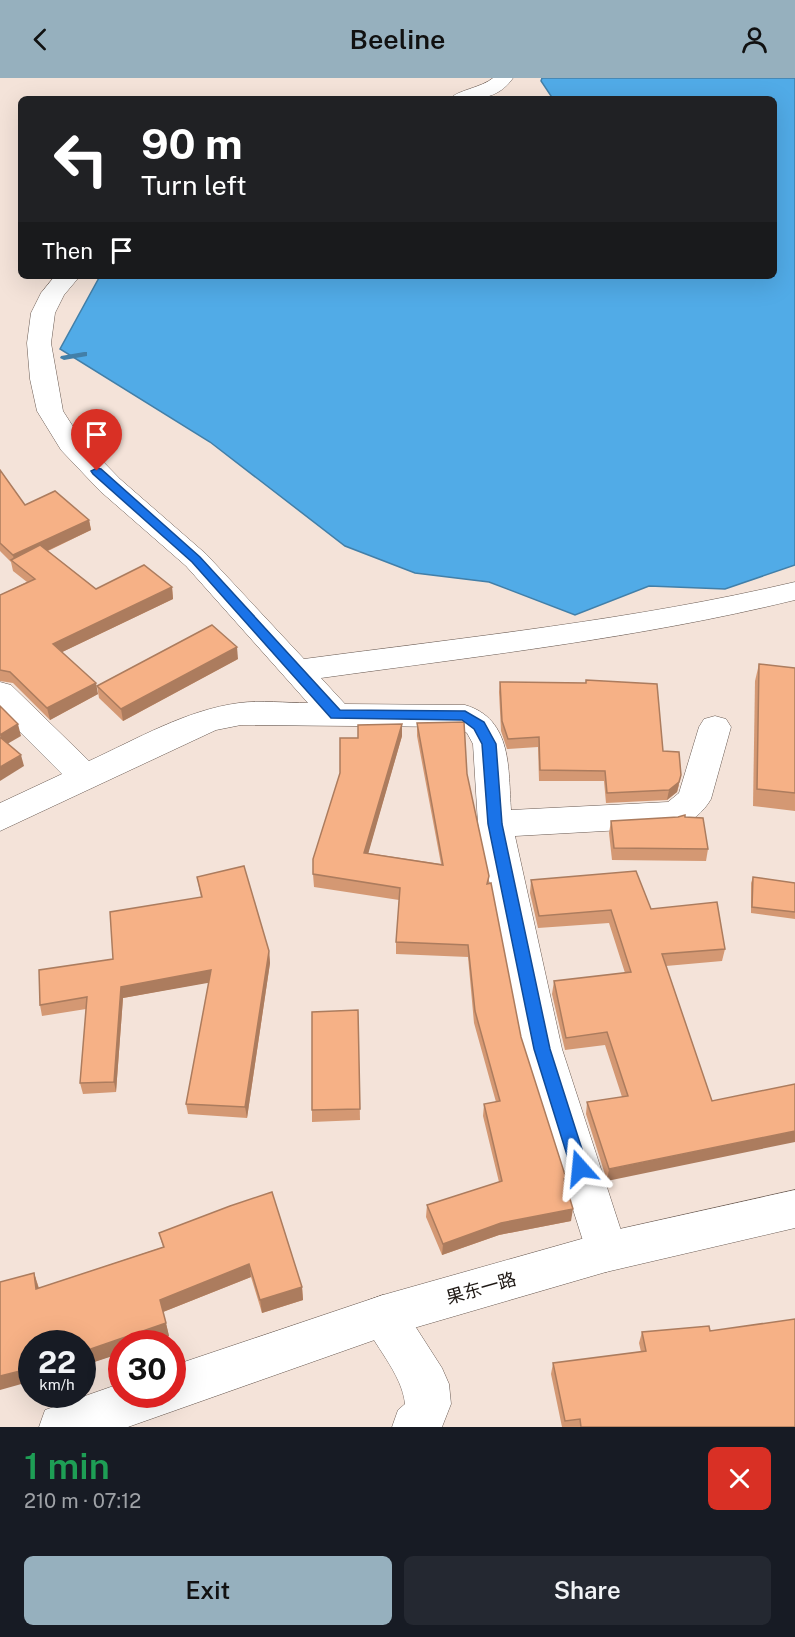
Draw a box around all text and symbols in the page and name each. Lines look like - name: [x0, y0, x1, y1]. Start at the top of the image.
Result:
- icon: back: [24, 23, 57, 56]
- text: Beeline: [349, 23, 446, 55]
- icon: person: [738, 23, 771, 56]
- text: 90 m: [141, 119, 243, 168]
- icon: left: [42, 120, 120, 198]
- text: Turn left: [141, 169, 247, 201]
- icon: arrive: [105, 234, 138, 267]
- text: Then: [42, 238, 93, 264]
- pin: [71, 409, 122, 471]
- icon: arrive: [80, 418, 113, 451]
- position arrow: [548, 1136, 612, 1200]
- street label: 果东一路: [444, 1268, 518, 1308]
- speed limit sign: 30: [108, 1330, 186, 1408]
- text: 22: [38, 1344, 76, 1380]
- text: km/h: [39, 1376, 75, 1393]
- text: 1 min: [24, 1445, 110, 1487]
- button: close: [708, 1447, 771, 1510]
- text: 210 m · 07:12: [24, 1489, 141, 1513]
- button: Exit: [24, 1556, 392, 1625]
- button: Share: [404, 1556, 771, 1625]

